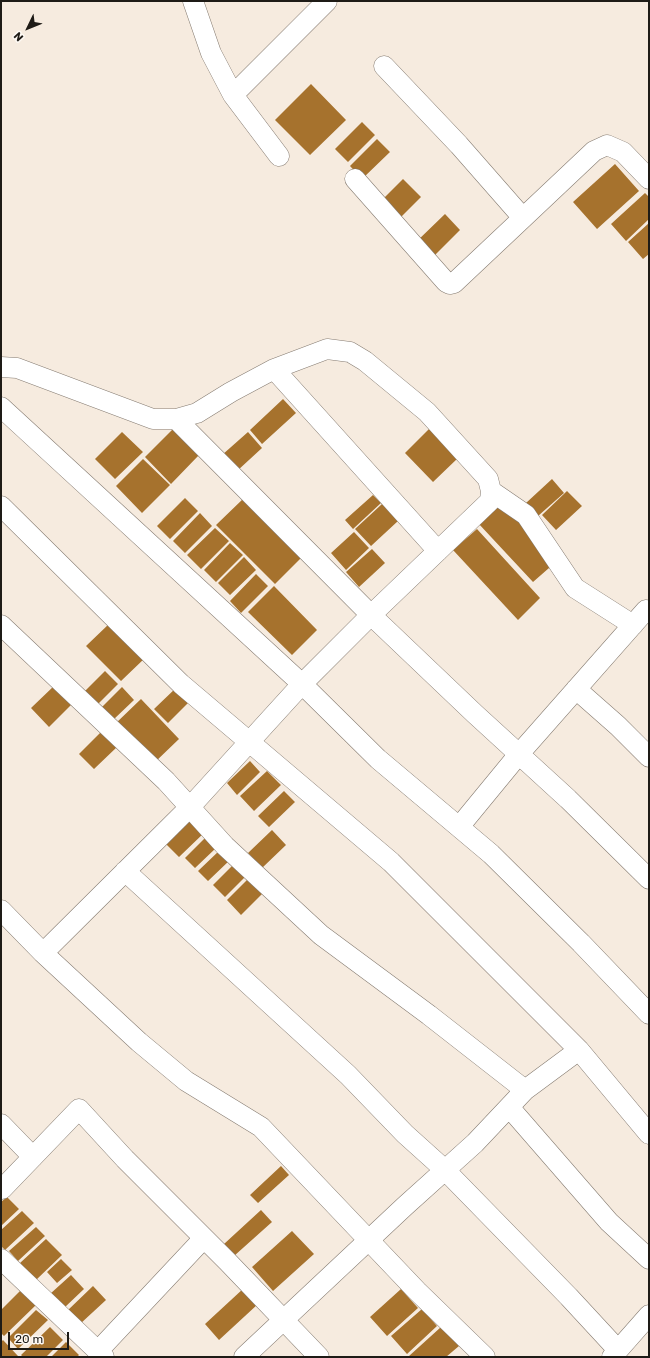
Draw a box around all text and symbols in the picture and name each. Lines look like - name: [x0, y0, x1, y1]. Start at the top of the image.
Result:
- north arrow: [8, 8, 48, 48]
- text: N: [11, 29, 26, 44]
- scale bar: [10, 1324, 71, 1350]
- text: 20 m: [15, 1332, 43, 1346]

